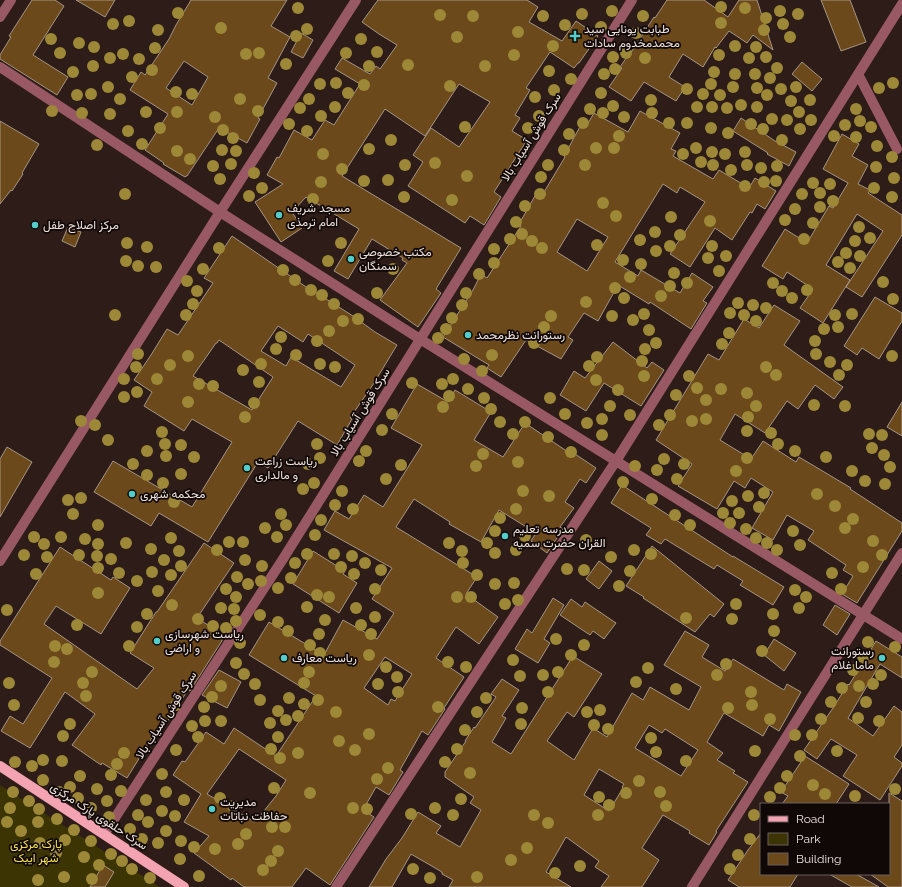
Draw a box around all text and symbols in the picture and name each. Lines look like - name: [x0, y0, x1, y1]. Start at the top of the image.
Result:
- place label: طبابت یونایی سید محمدمخدوم سادات: [584, 22, 680, 51]
- marker: طبابت یونایی سید محمدمخدوم سادات: [569, 30, 581, 42]
- street label: سرک قوش آسیاب بالا: [498, 90, 565, 184]
- place label: مسجد شریف امام ترمذی: [287, 201, 350, 230]
- marker: مسجد شریف امام ترمذی: [274, 210, 284, 220]
- place label: مرکز اصلاح طفل: [43, 218, 119, 234]
- marker: مرکز اصلاح طفل: [30, 220, 40, 230]
- place label: مکتب خصوصی سمنگان: [359, 245, 432, 273]
- marker: مکتب خصوصی سمنگان: [346, 254, 356, 264]
- place label: رستورانت نظرمحمد: [476, 328, 565, 343]
- marker: رستورانت نظرمحمد: [463, 330, 473, 340]
- street label: سرک قوش آسیاب بالا: [327, 365, 394, 459]
- place label: ریاست زراعت و مالداری: [255, 454, 317, 483]
- marker: ریاست زراعت و مالداری: [242, 463, 252, 473]
- place label: محکمه شهری: [140, 487, 205, 502]
- marker: محکمه شهری: [127, 489, 137, 499]
- place label: مدرسه تعلیم القران حضرت سمیه: [513, 522, 606, 551]
- marker: مدرسه تعلیم القران حضرت سمیه: [500, 531, 510, 541]
- place label: ریاست شهرسازی و اراضی: [165, 627, 244, 656]
- marker: ریاست شهرسازی و اراضی: [152, 636, 162, 646]
- place label: رستورانت ماما غلام: [831, 644, 874, 673]
- place label: ریاست معارف: [292, 651, 357, 666]
- marker: ریاست معارف: [279, 653, 289, 663]
- marker: رستورانت ماما غلام: [877, 653, 887, 663]
- street label: سرک قوش آسیاب بالا: [133, 669, 200, 762]
- street label: سرک حلقوی پارک مرکزی: [47, 779, 150, 853]
- place label: مدیریت حفاظت نباتات: [220, 795, 288, 823]
- legend: [760, 803, 890, 875]
- marker: مدیریت حفاظت نباتات: [207, 804, 217, 814]
- text: Road: [796, 812, 825, 826]
- text: Park: [796, 832, 821, 846]
- park label: پارک مرکزی شهر ایبک: [10, 837, 62, 866]
- text: Building: [796, 852, 842, 866]

